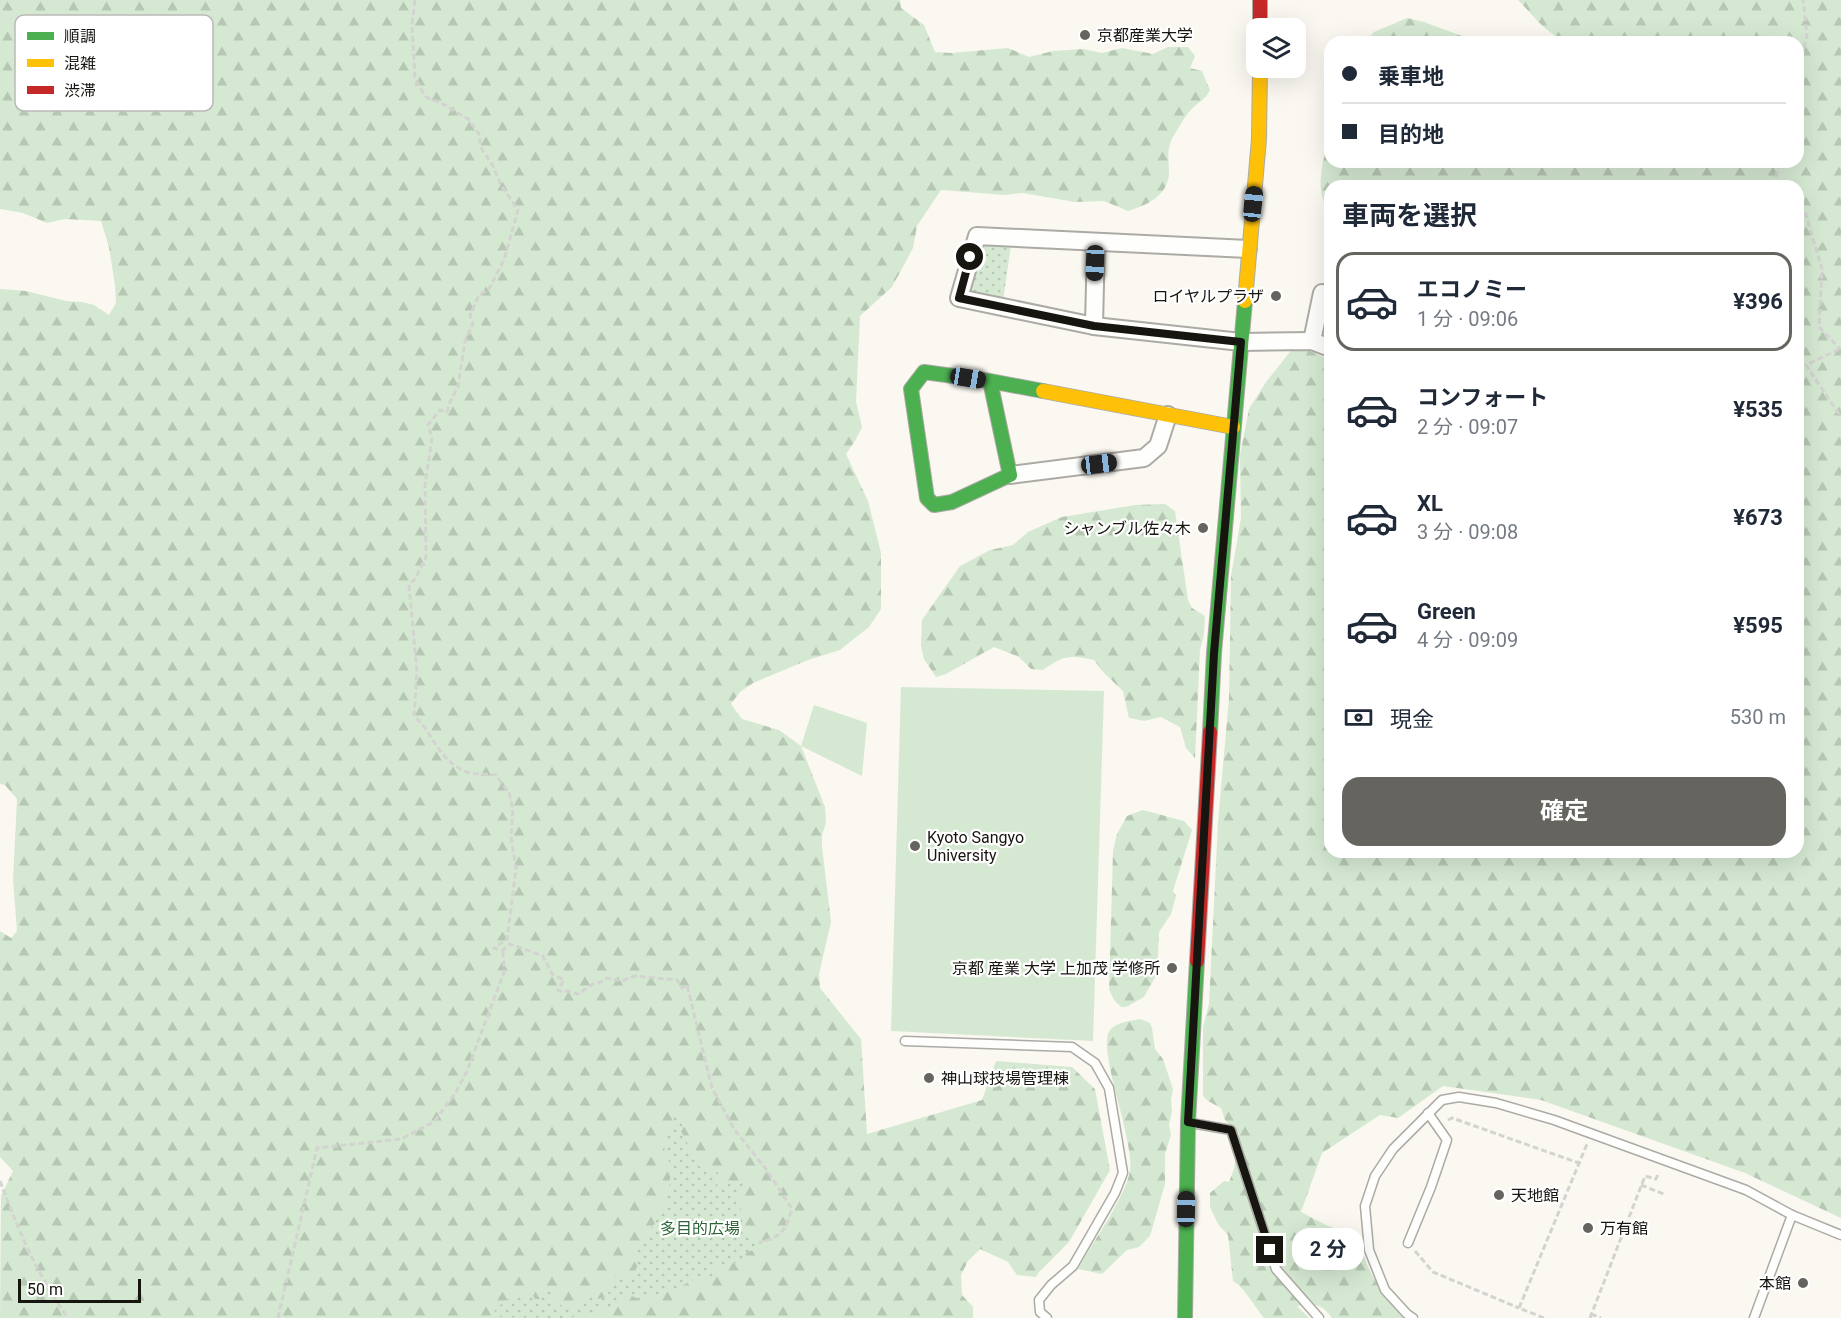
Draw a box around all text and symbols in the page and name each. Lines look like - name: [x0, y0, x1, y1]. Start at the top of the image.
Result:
- legend: [15, 15, 213, 111]
- map controls: [1246, 18, 1306, 78]
- button: layers: [1246, 18, 1306, 78]
- place label: 京都産業大学: [1097, 26, 1193, 45]
- text: 順調: [64, 27, 96, 46]
- marker: 京都産業大学: [1078, 28, 1092, 42]
- text: 混雑: [64, 54, 96, 73]
- text: 乗車地: [1378, 64, 1444, 89]
- text: 渋滞: [64, 81, 96, 100]
- text: 目的地: [1378, 122, 1444, 147]
- car: [1242, 185, 1264, 223]
- text: 車両を選択: [1342, 200, 1477, 232]
- route start: [956, 243, 983, 270]
- car: [1085, 245, 1105, 281]
- icon: car: [1345, 275, 1399, 329]
- text: エコノミー: [1417, 277, 1527, 302]
- place label: ロイヤルプラザ: [1152, 287, 1264, 306]
- marker: ロイヤルプラザ: [1269, 289, 1283, 303]
- text: ¥396: [1733, 289, 1783, 314]
- text: 1 分 · 09:06: [1417, 307, 1518, 331]
- car: [949, 366, 987, 390]
- icon: car: [1345, 383, 1399, 437]
- text: コンフォート: [1417, 385, 1548, 410]
- text: ¥535: [1733, 397, 1783, 422]
- text: 2 分 · 09:07: [1417, 415, 1518, 439]
- car: [1080, 453, 1118, 475]
- icon: car: [1345, 491, 1399, 545]
- text: XL: [1417, 491, 1443, 516]
- text: ¥673: [1733, 505, 1783, 530]
- place label: シャンブル佐々木: [1063, 519, 1191, 538]
- text: 3 分 · 09:08: [1417, 520, 1518, 544]
- marker: シャンブル佐々木: [1196, 521, 1210, 535]
- icon: car: [1345, 599, 1399, 653]
- text: Green: [1417, 599, 1476, 624]
- text: ¥595: [1733, 613, 1783, 638]
- text: 4 分 · 09:09: [1417, 628, 1518, 652]
- icon: cash: [1342, 701, 1375, 734]
- text: 530 m: [1730, 705, 1786, 729]
- text: 現金: [1390, 707, 1434, 732]
- button: 確定: [1342, 777, 1786, 846]
- place label: Kyoto Sangyo University: [927, 828, 1024, 865]
- marker: Kyoto Sangyo University: [908, 839, 922, 853]
- place label: 京都 産業 大学 上加茂 学修所: [952, 959, 1160, 978]
- marker: 京都 産業 大学 上加茂 学修所: [1165, 961, 1179, 975]
- place label: 神山球技場管理棟: [941, 1069, 1069, 1088]
- marker: 神山球技場管理棟: [922, 1071, 936, 1085]
- place label: 天地館: [1511, 1186, 1559, 1205]
- marker: 天地館: [1492, 1188, 1506, 1202]
- car: [1177, 1191, 1195, 1227]
- park label: 多目的広場: [660, 1219, 740, 1238]
- place label: 万有館: [1600, 1219, 1648, 1238]
- marker: 万有館: [1581, 1221, 1595, 1235]
- callout: 2 分: [1291, 1229, 1363, 1271]
- route end: [1256, 1236, 1283, 1263]
- text: 2 分: [1310, 1237, 1346, 1261]
- place label: 本館: [1759, 1274, 1791, 1293]
- scale bar: [18, 1276, 141, 1304]
- marker: 本館: [1796, 1276, 1810, 1290]
- text: 50 m: [27, 1280, 63, 1299]

